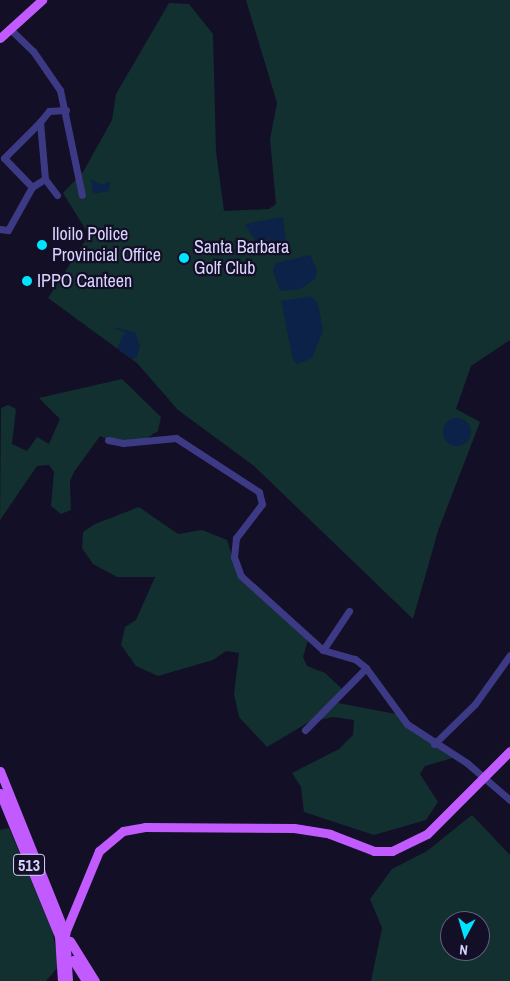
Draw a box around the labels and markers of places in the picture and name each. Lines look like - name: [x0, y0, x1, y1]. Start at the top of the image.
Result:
- place label: Iloilo Police Provincial Office: [52, 224, 161, 266]
- place label: Santa Barbara Golf Club: [194, 237, 289, 280]
- marker: Iloilo Police Provincial Office: [36, 239, 48, 251]
- marker: Santa Barbara Golf Club: [178, 252, 190, 264]
- place label: IPPO Canteen: [37, 270, 132, 292]
- marker: IPPO Canteen: [21, 275, 33, 287]

